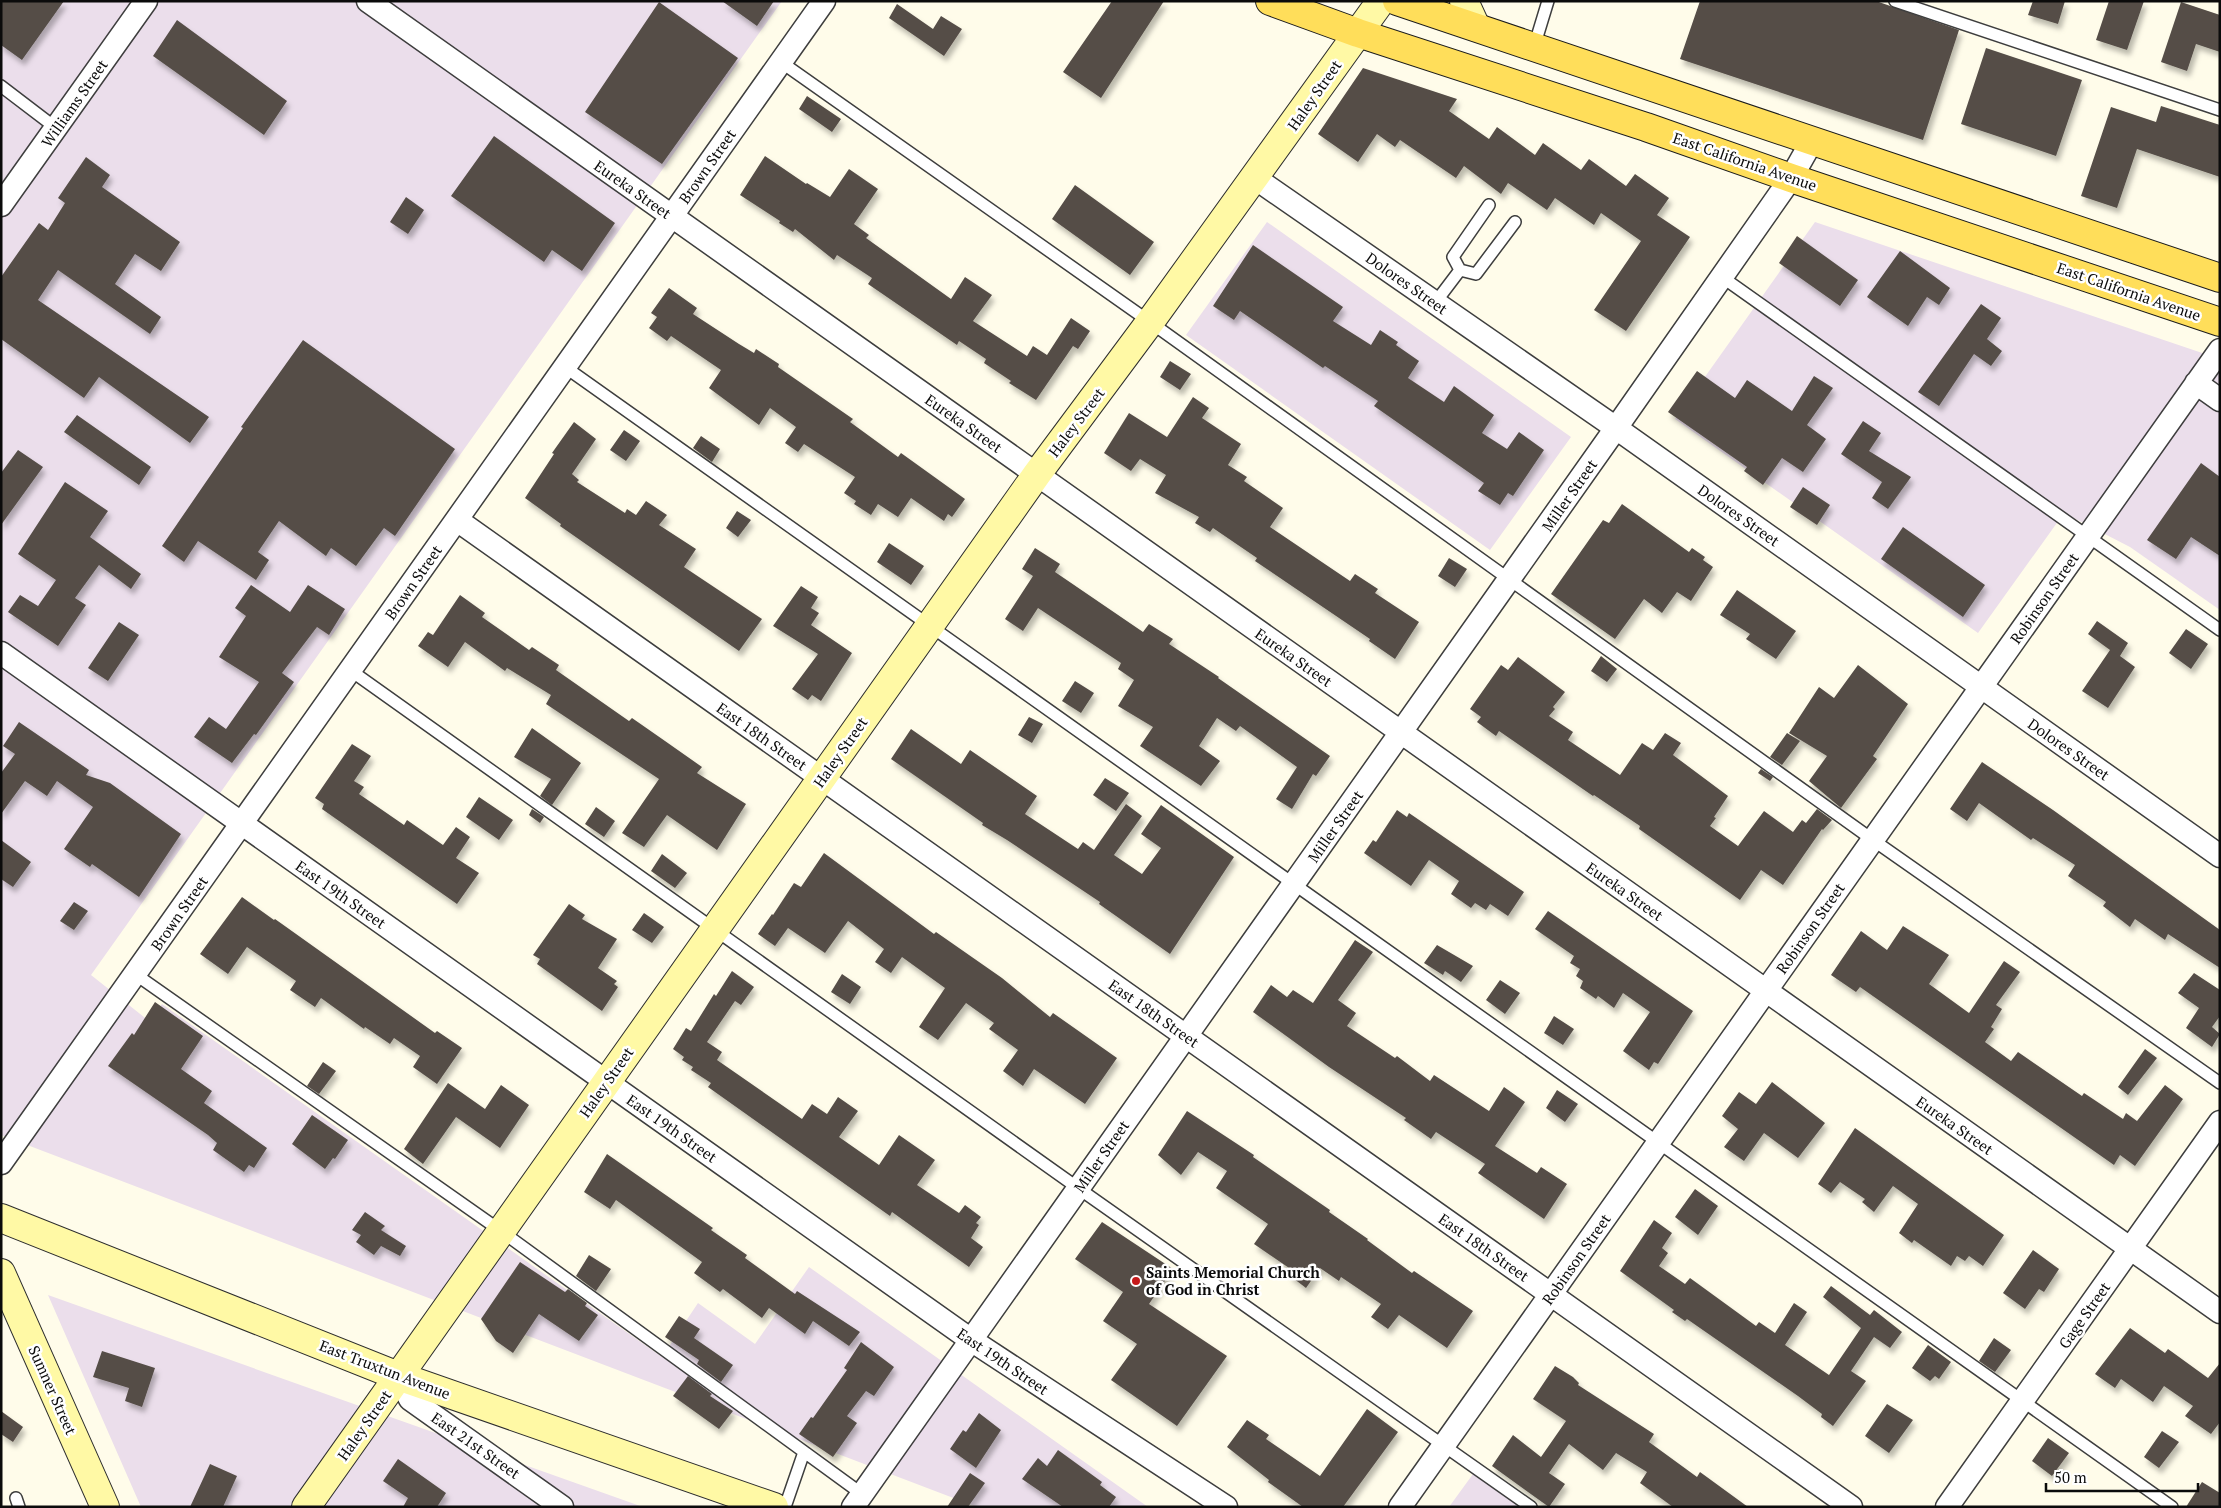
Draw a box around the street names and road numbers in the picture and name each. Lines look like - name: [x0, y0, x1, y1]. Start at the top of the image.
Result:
- street label: Williams Street: [36, 55, 112, 151]
- street label: Haley Street: [1282, 56, 1346, 134]
- street label: Brown Street: [674, 124, 740, 207]
- street label: East California Avenue: [1671, 127, 1819, 195]
- street label: Eureka Street: [591, 155, 676, 223]
- street label: Dolores Street: [1362, 248, 1452, 319]
- street label: East California Avenue: [2055, 257, 2203, 325]
- street label: Haley Street: [1043, 383, 1109, 461]
- street label: Eureka Street: [922, 389, 1007, 457]
- street label: Miller Street: [1537, 455, 1601, 535]
- street label: Dolores Street: [1694, 480, 1784, 551]
- street label: Brown Street: [380, 540, 446, 623]
- street label: Robinson Street: [2005, 548, 2083, 647]
- street label: Eureka Street: [1252, 623, 1337, 691]
- street label: East 18th Street: [713, 697, 812, 775]
- street label: Haley Street: [808, 713, 872, 791]
- street label: Dolores Street: [2024, 714, 2114, 785]
- street label: Miller Street: [1303, 786, 1367, 866]
- street label: East 19th Street: [292, 855, 391, 933]
- street label: Eureka Street: [1583, 857, 1668, 925]
- street label: Brown Street: [146, 871, 212, 954]
- street label: Robinson Street: [1771, 878, 1849, 977]
- street label: East 18th Street: [1105, 974, 1204, 1052]
- street label: Haley Street: [574, 1043, 638, 1121]
- street label: East 19th Street: [623, 1089, 722, 1167]
- street label: Eureka Street: [1913, 1091, 1998, 1159]
- street label: Miller Street: [1069, 1116, 1133, 1196]
- street label: East 18th Street: [1435, 1208, 1534, 1286]
- street label: Robinson Street: [1537, 1209, 1615, 1308]
- street label: Gage Street: [2054, 1277, 2115, 1352]
- street label: East 19th Street: [953, 1323, 1053, 1399]
- street label: East Truxtun Avenue: [317, 1335, 453, 1403]
- street label: Sumner Street: [24, 1342, 82, 1438]
- street label: Haley Street: [332, 1386, 396, 1464]
- street label: East 21st Street: [428, 1407, 525, 1483]

